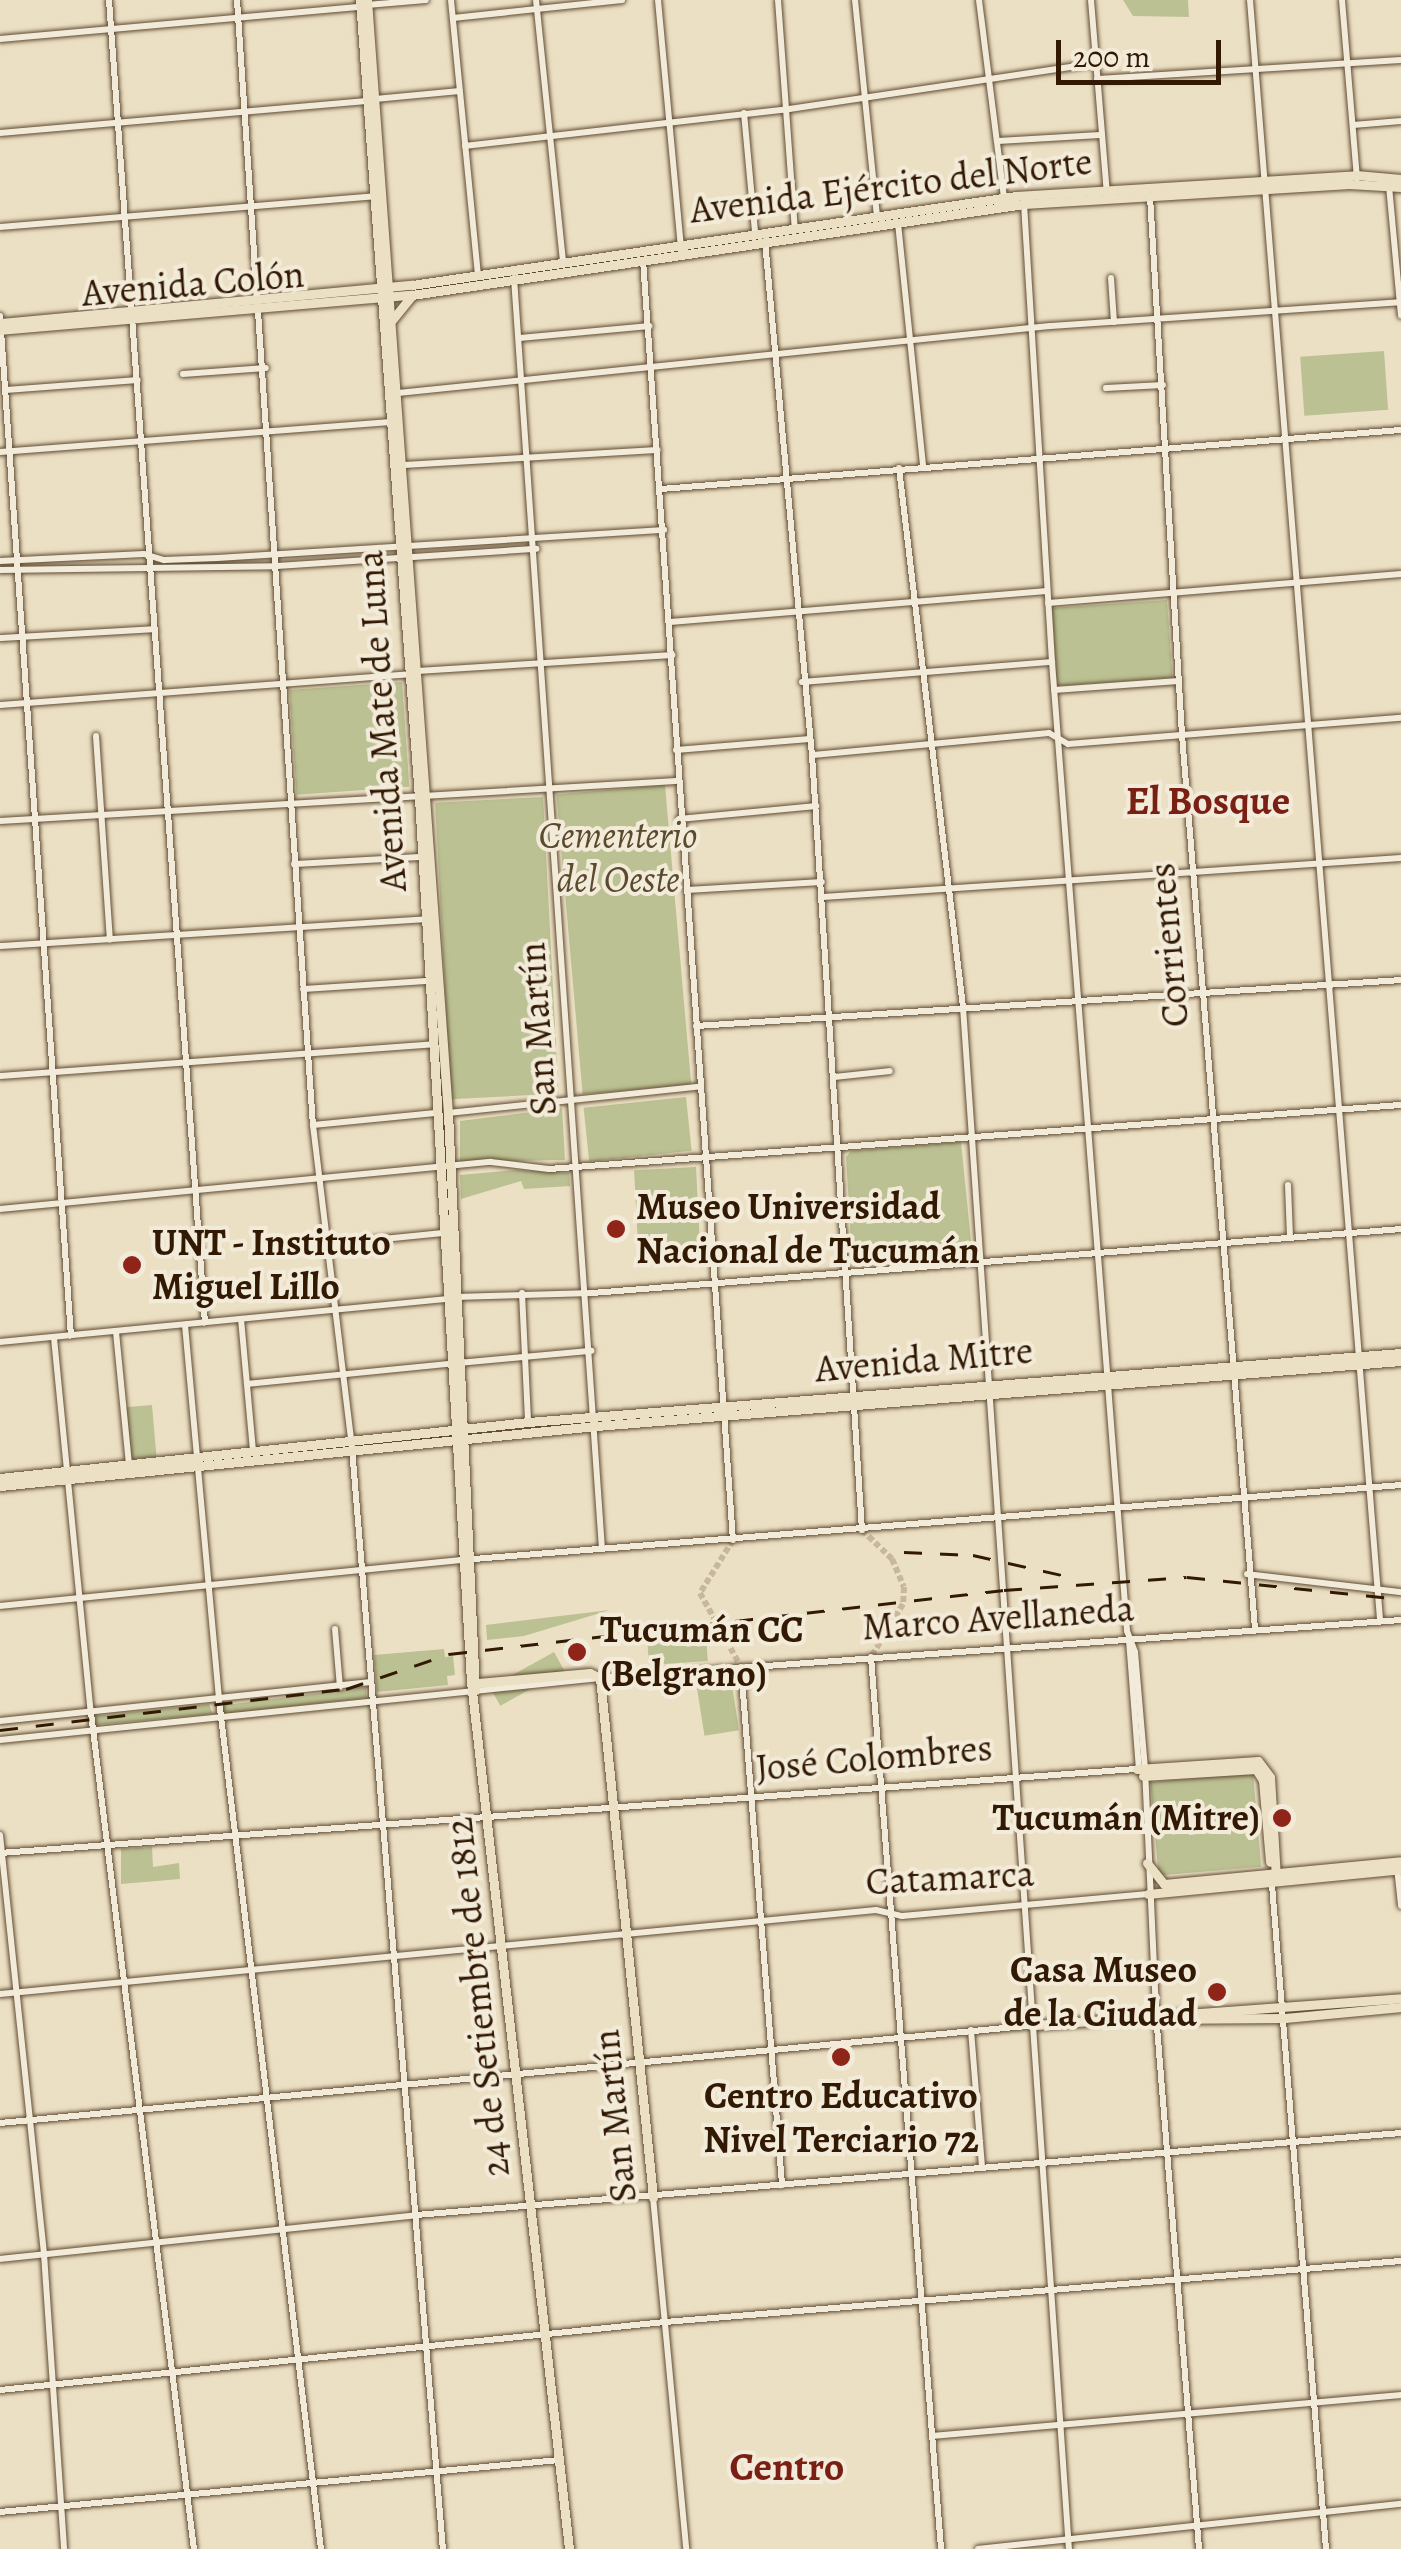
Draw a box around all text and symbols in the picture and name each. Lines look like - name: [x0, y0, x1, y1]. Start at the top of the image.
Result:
- scale bar: [1061, 20, 1226, 82]
- text: 200 m: [1073, 37, 1150, 77]
- street label: Avenida Ejército del Norte: [687, 139, 1095, 233]
- street label: Avenida Colón: [80, 252, 306, 316]
- street label: Avenida Mate de Luna: [347, 549, 417, 893]
- district label: El Bosque: [1126, 777, 1290, 825]
- park label: Cementerio del Oeste: [539, 813, 697, 902]
- street label: Corrientes: [1139, 861, 1199, 1029]
- street label: San Martín: [509, 941, 567, 1117]
- place label: Museo Universidad Nacional de Tucumán: [636, 1184, 980, 1274]
- marker: Museo Universidad Nacional de Tucumán: [605, 1218, 627, 1240]
- place label: UNT - Instituto Miguel Lillo: [152, 1220, 392, 1310]
- marker: UNT - Instituto Miguel Lillo: [121, 1254, 143, 1276]
- street label: Avenida Mitre: [813, 1328, 1035, 1392]
- street label: Marco Avellaneda: [860, 1586, 1136, 1650]
- place label: Tucumán CC (Belgrano): [600, 1607, 804, 1696]
- marker: Tucumán CC (Belgrano): [564, 1639, 590, 1665]
- street label: José Colombres: [754, 1725, 994, 1791]
- place label: Tucumán (Mitre): [993, 1795, 1260, 1841]
- marker: Tucumán (Mitre): [1269, 1805, 1295, 1831]
- street label: 24 de Setiembre de 1812: [436, 1815, 520, 2179]
- street label: Catamarca: [865, 1851, 1035, 1905]
- place label: Casa Museo de la Ciudad: [1004, 1947, 1197, 2036]
- marker: Casa Museo de la Ciudad: [1206, 1981, 1228, 2003]
- street label: San Martín: [583, 2027, 647, 2205]
- marker: Centro Educativo Nivel Terciario 72: [830, 2046, 852, 2068]
- place label: Centro Educativo Nivel Terciario 72: [703, 2073, 979, 2162]
- district label: Centro: [730, 2443, 844, 2491]

